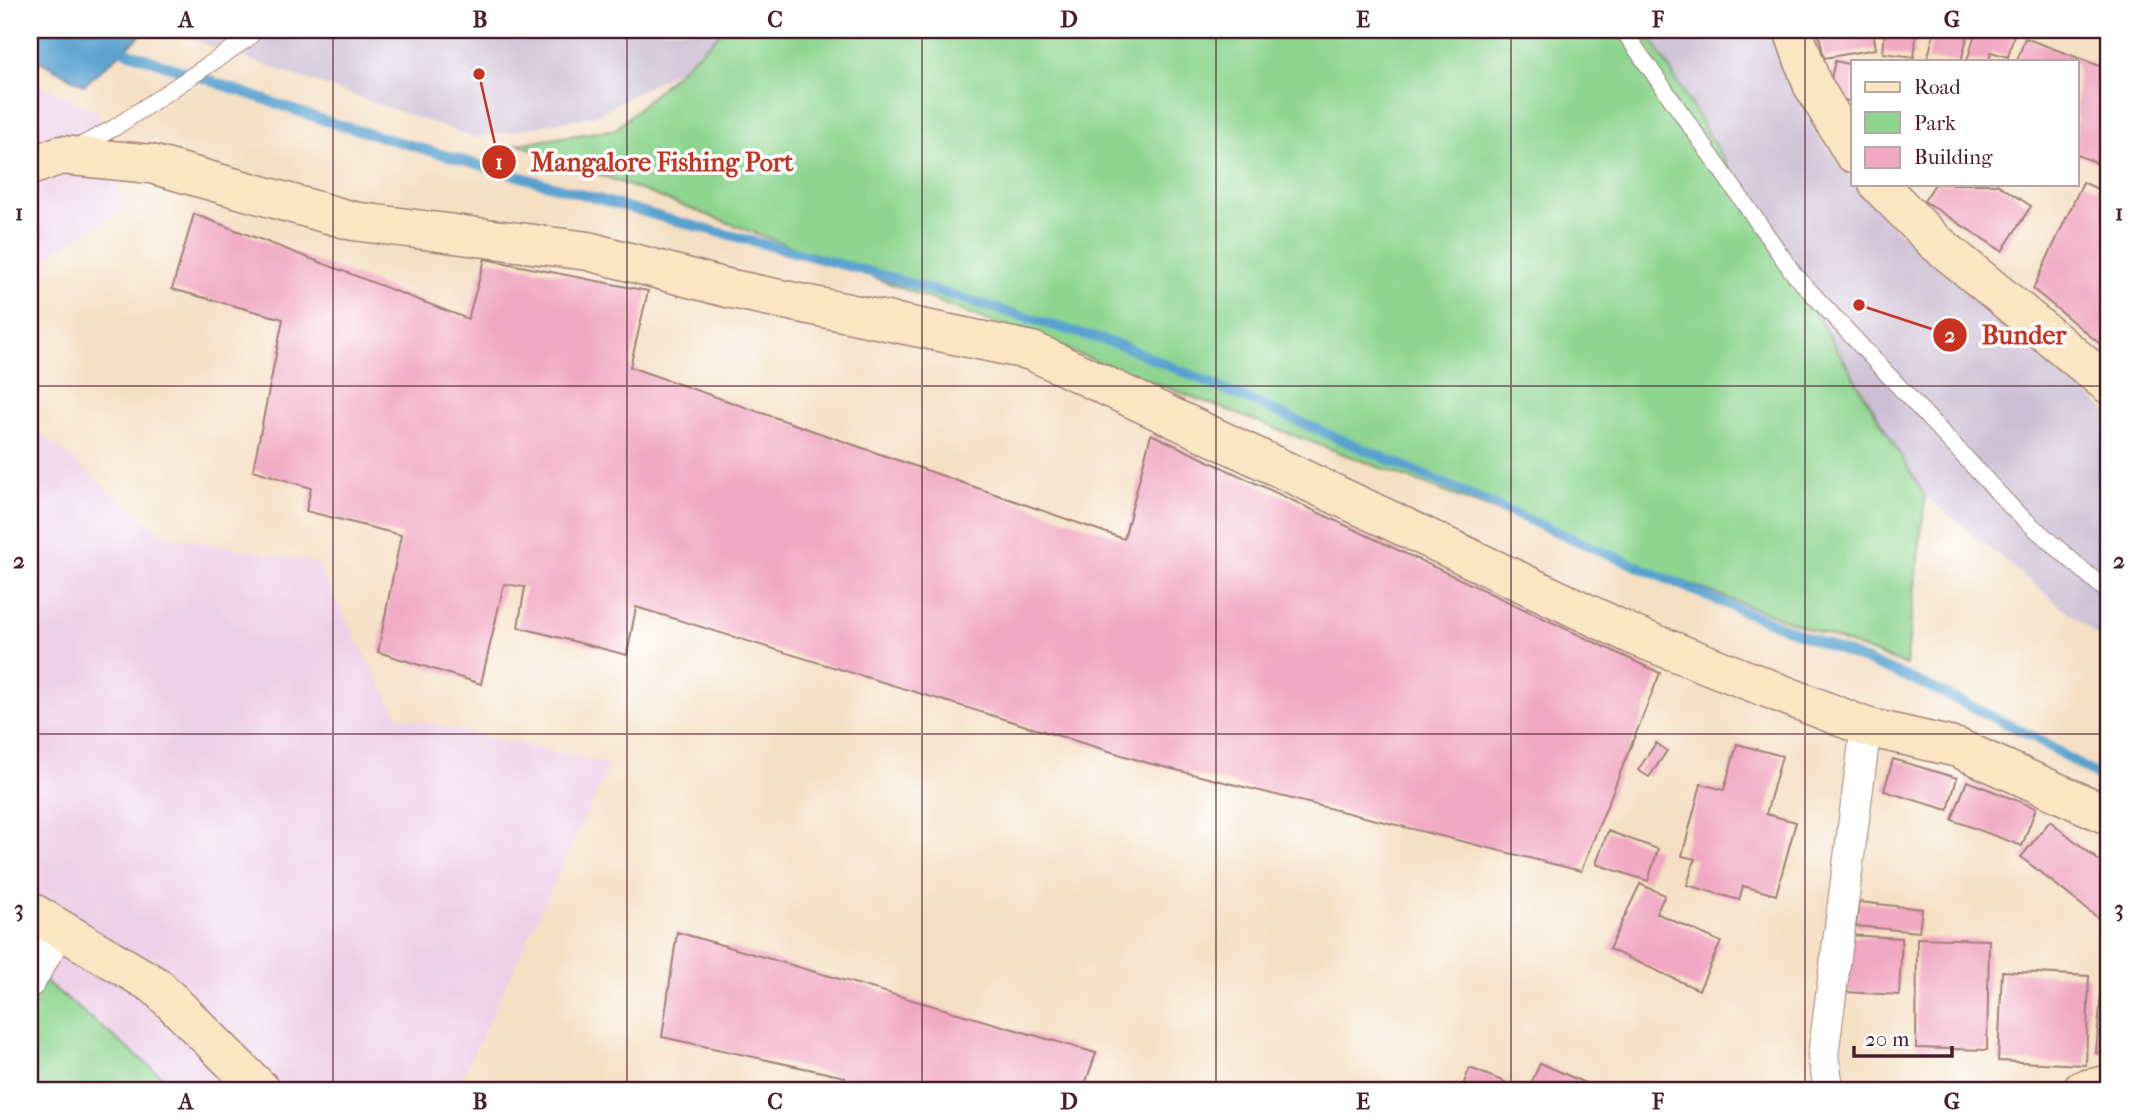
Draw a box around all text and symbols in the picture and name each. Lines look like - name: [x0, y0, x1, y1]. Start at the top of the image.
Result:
- text: A: [177, 6, 195, 33]
- text: B: [473, 6, 488, 33]
- text: C: [767, 6, 783, 33]
- text: D: [1060, 6, 1078, 33]
- text: E: [1356, 6, 1370, 33]
- text: F: [1651, 6, 1665, 33]
- text: G: [1944, 6, 1960, 33]
- legend: [1851, 60, 2078, 186]
- text: Road: [1914, 75, 1961, 99]
- text: Park: [1914, 111, 1956, 135]
- callout: Mangalore Fishing Port: [481, 138, 807, 185]
- text: Building: [1914, 145, 1993, 169]
- text: Mangalore Fishing Port: [531, 147, 794, 178]
- text: 1: [495, 150, 503, 174]
- text: 1: [15, 199, 23, 226]
- text: 1: [2115, 199, 2123, 226]
- callout: Bunder: [1933, 311, 2080, 358]
- text: Bunder: [1982, 320, 2067, 351]
- text: 2: [1945, 323, 1956, 347]
- text: 2: [13, 547, 25, 574]
- text: 2: [2113, 547, 2125, 574]
- text: 3: [14, 895, 24, 922]
- text: 3: [2114, 895, 2124, 922]
- scale bar: [1854, 1015, 1952, 1059]
- text: 20 m: [1865, 1027, 1910, 1051]
- text: A: [177, 1088, 195, 1115]
- text: B: [473, 1088, 488, 1115]
- text: C: [767, 1088, 783, 1115]
- text: D: [1060, 1088, 1078, 1115]
- text: E: [1356, 1088, 1370, 1115]
- text: F: [1651, 1088, 1665, 1115]
- text: G: [1944, 1088, 1960, 1115]

